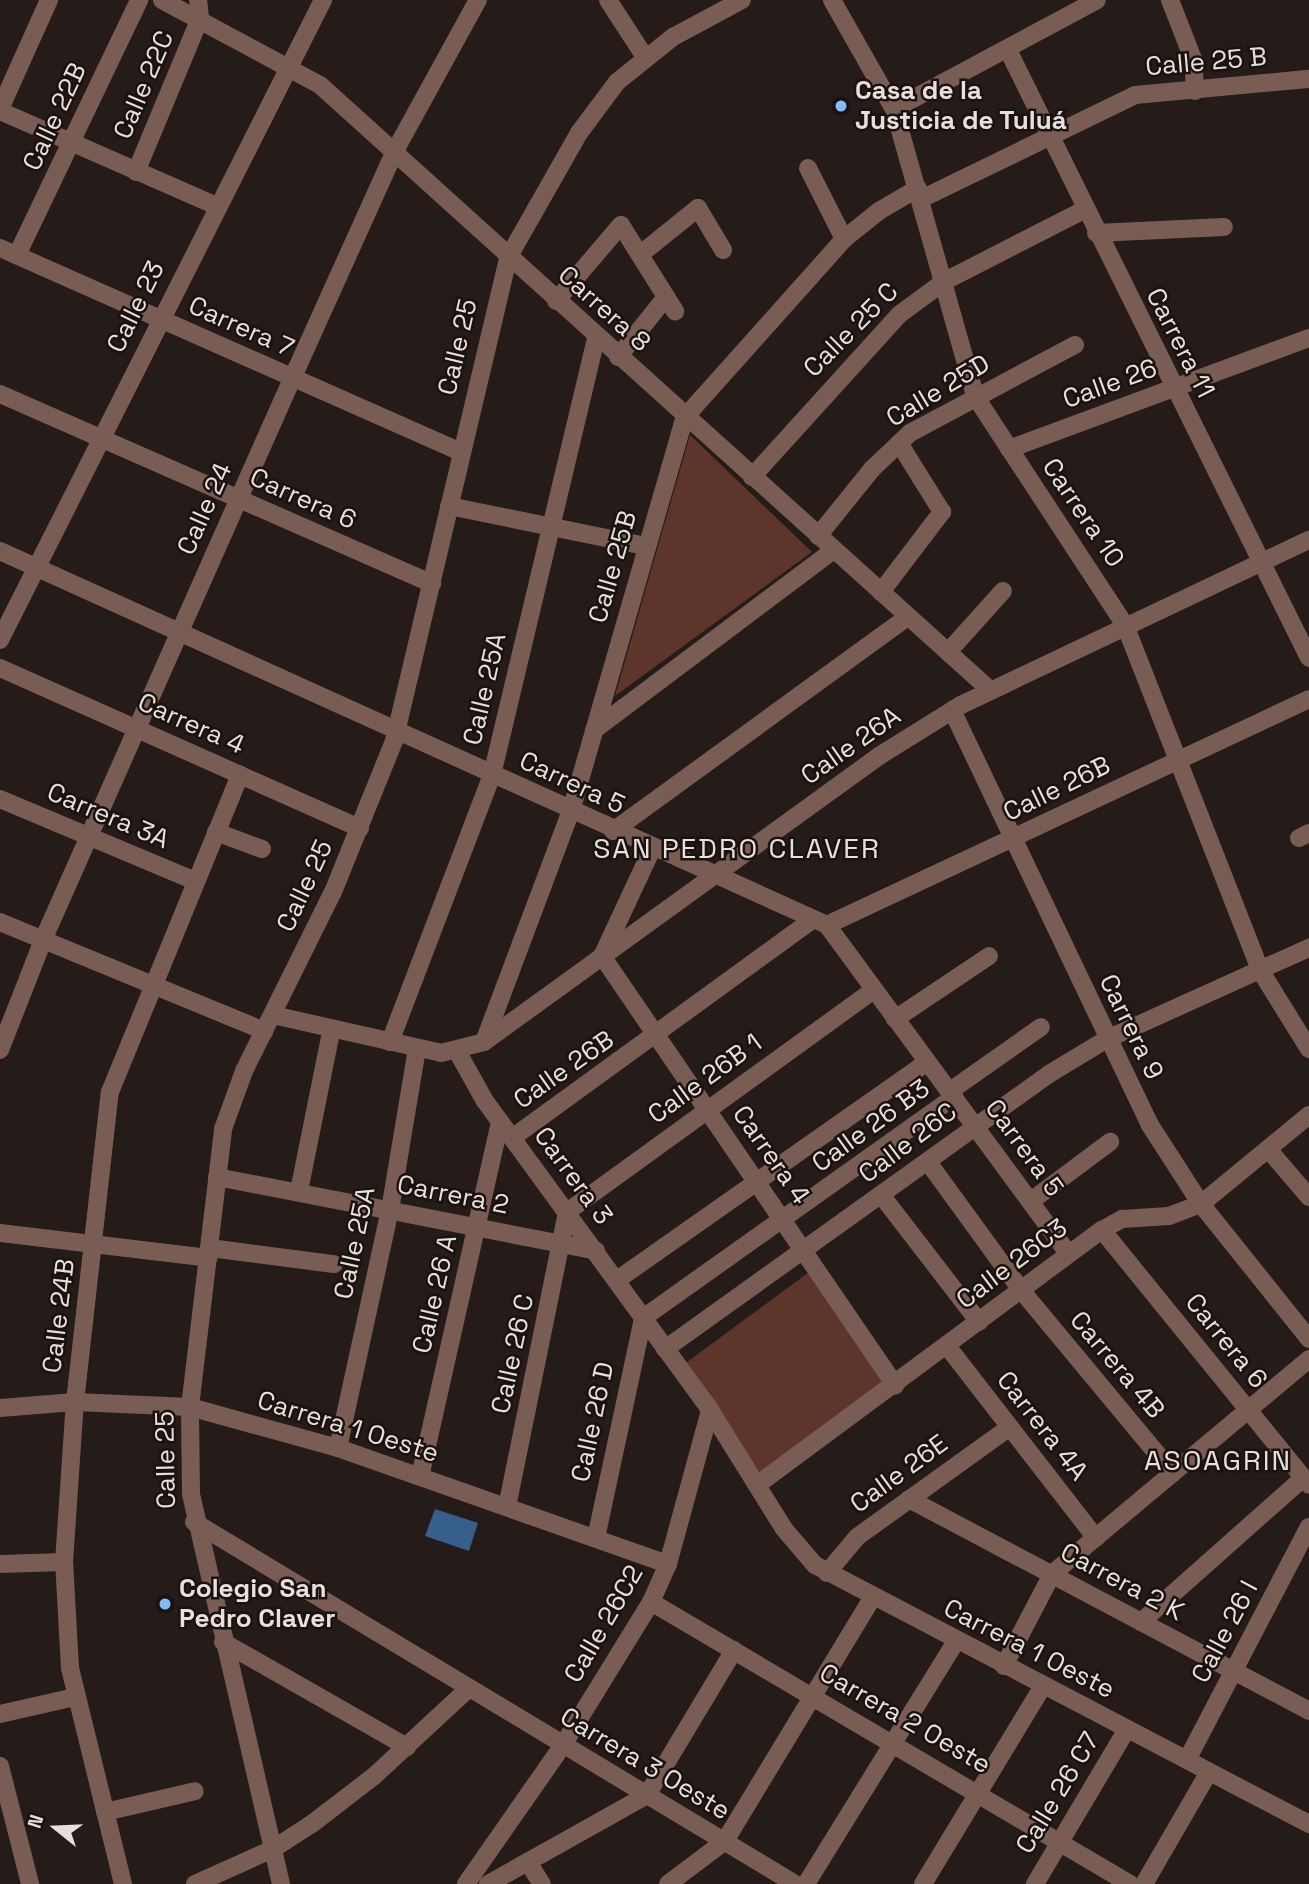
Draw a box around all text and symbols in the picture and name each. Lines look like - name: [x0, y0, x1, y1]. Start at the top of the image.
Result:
- street label: Calle 22C: [107, 26, 181, 144]
- street label: Calle 25 B: [1144, 41, 1268, 83]
- street label: Calle 22B: [17, 58, 93, 176]
- place label: Casa de la Justicia de Tuluá: [855, 75, 1067, 136]
- marker: Casa de la Justicia de Tuluá: [833, 98, 849, 114]
- street label: Calle 23: [101, 256, 171, 358]
- street label: Carrera 8: [551, 259, 657, 359]
- street label: Calle 25 C: [797, 276, 905, 384]
- street label: Carrera 11: [1139, 283, 1221, 403]
- street label: Carrera 7: [184, 290, 298, 364]
- street label: Calle 25: [432, 296, 484, 398]
- street label: Calle 25D: [881, 348, 995, 434]
- street label: Calle 26: [1059, 353, 1161, 415]
- street label: Carrera 10: [1035, 453, 1131, 573]
- street label: Calle 24: [171, 458, 239, 560]
- street label: Carrera 6: [245, 462, 361, 536]
- street label: Calle 25B: [582, 507, 644, 627]
- street label: Calle 25A: [457, 630, 513, 748]
- street label: Carrera 4: [133, 687, 249, 761]
- street label: Calle 26A: [795, 700, 907, 792]
- street label: Carrera 5: [514, 745, 630, 821]
- street label: Calle 26B: [998, 750, 1116, 828]
- street label: Carrera 3A: [42, 776, 174, 856]
- district label: SAN PEDRO CLAVER: [595, 831, 879, 865]
- street label: Calle 25: [270, 835, 340, 937]
- street label: Carrera 9: [1092, 969, 1170, 1085]
- street label: Calle 26B: [508, 1024, 620, 1116]
- street label: Calle 26B 1: [642, 1027, 768, 1131]
- street label: Calle 26 B3: [806, 1073, 936, 1179]
- street label: Carrera 5: [978, 1093, 1070, 1203]
- street label: Calle 26C: [853, 1096, 963, 1190]
- street label: Carrera 4: [726, 1100, 816, 1210]
- street label: Carrera 3: [527, 1121, 619, 1231]
- street label: Carrera 2: [395, 1169, 511, 1221]
- street label: Calle 25A: [328, 1184, 382, 1302]
- street label: Calle 26C3: [951, 1212, 1073, 1316]
- street label: Calle 26 A: [406, 1231, 464, 1357]
- street label: Calle 24B: [37, 1257, 81, 1375]
- street label: Carrera 6: [1178, 1287, 1274, 1395]
- street label: Calle 26 C: [485, 1291, 541, 1417]
- street label: Carrera 4B: [1063, 1305, 1171, 1425]
- street label: Calle 26 D: [565, 1359, 621, 1485]
- street label: Carrera 4A: [990, 1365, 1094, 1487]
- street label: Carrera 1 Oeste: [254, 1385, 442, 1469]
- street label: Calle 25: [150, 1411, 182, 1509]
- street label: Calle 26E: [844, 1428, 954, 1520]
- district label: ASOAGRIN: [1145, 1443, 1291, 1477]
- street label: Carrera 2 K: [1055, 1536, 1189, 1628]
- street label: Calle 26C2: [558, 1560, 650, 1688]
- place label: Colegio San Pedro Claver: [179, 1573, 335, 1634]
- street label: Calle 26 I: [1185, 1576, 1265, 1688]
- street label: Carrera 1 Oeste: [938, 1592, 1120, 1706]
- marker: Colegio San Pedro Claver: [157, 1596, 173, 1612]
- street label: Carrera 2 Oeste: [814, 1657, 996, 1781]
- street label: Carrera 3 Oeste: [554, 1701, 736, 1827]
- street label: Calle 26 C7: [1010, 1727, 1106, 1859]
- north arrow: [21, 1793, 91, 1863]
- text: N: [22, 1811, 49, 1831]

